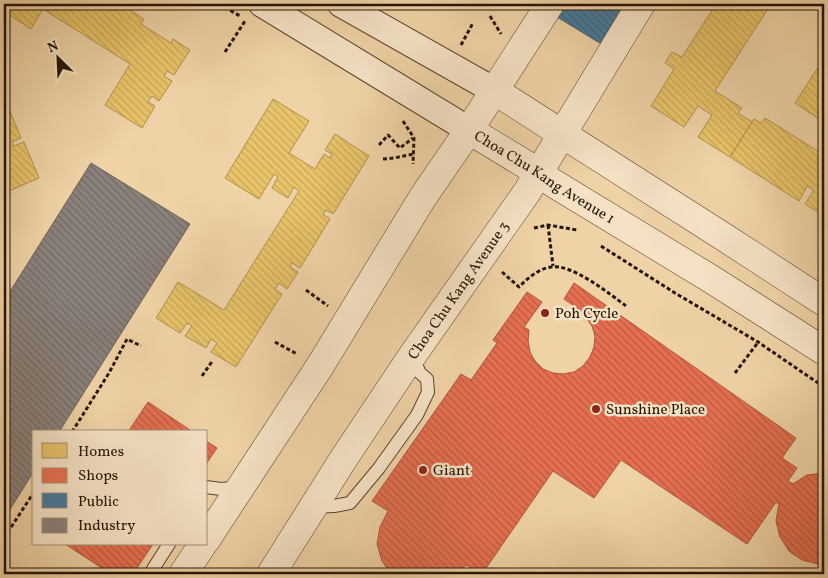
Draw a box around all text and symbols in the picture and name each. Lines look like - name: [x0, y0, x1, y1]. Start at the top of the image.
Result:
- north arrow: [32, 32, 82, 82]
- text: N: [45, 37, 62, 58]
- street label: Choa Chu Kang Avenue 1: [469, 126, 618, 230]
- street label: Choa Chu Kang Avenue 3: [404, 218, 515, 365]
- place label: Poh Cycle: [555, 304, 618, 325]
- marker: Poh Cycle: [539, 307, 551, 319]
- place label: Sunshine Place: [606, 400, 705, 421]
- marker: Sunshine Place: [590, 403, 602, 415]
- legend: [32, 430, 208, 546]
- text: Homes: [78, 442, 124, 463]
- place label: Giant: [433, 461, 470, 482]
- marker: Giant: [417, 464, 429, 476]
- text: Shops: [78, 466, 118, 487]
- text: Public: [78, 492, 119, 513]
- text: Industry: [78, 516, 135, 537]

